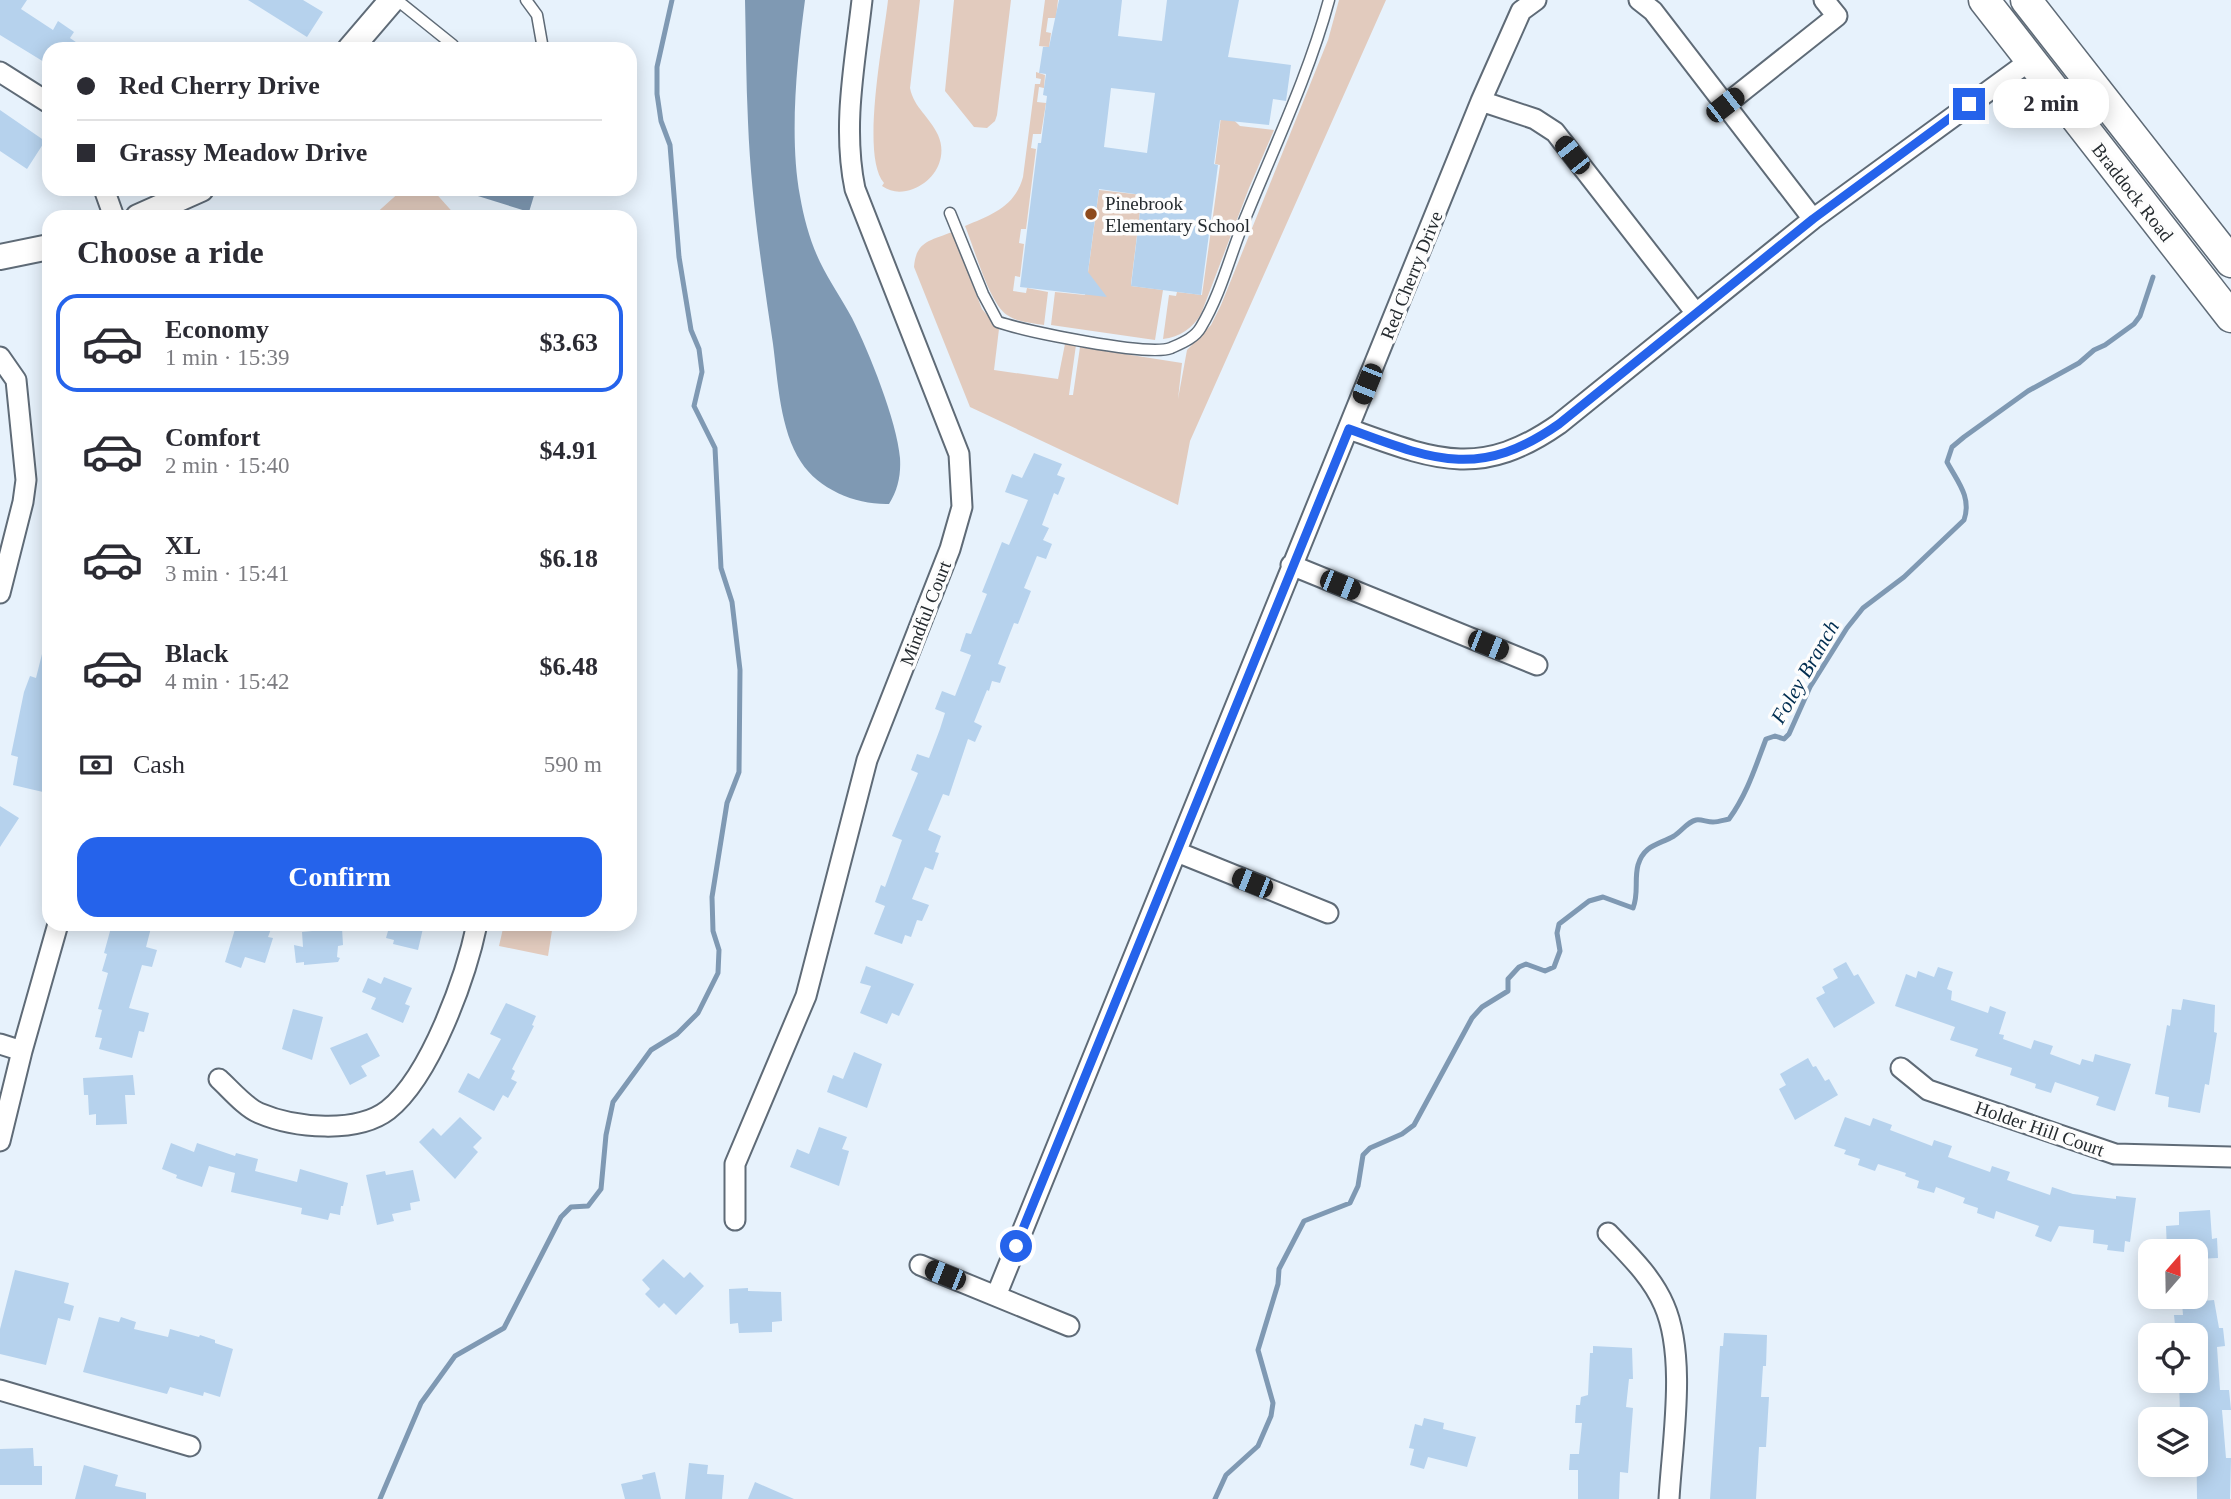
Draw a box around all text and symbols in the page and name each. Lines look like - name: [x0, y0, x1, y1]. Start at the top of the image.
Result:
- text: Red Cherry Drive: [119, 71, 320, 100]
- callout: 2 min: [1994, 80, 2109, 128]
- car: [1702, 84, 1749, 126]
- route end: [1953, 88, 1985, 120]
- text: 2 min: [2023, 91, 2079, 116]
- car: [1551, 132, 1594, 178]
- text: Grassy Meadow Drive: [119, 138, 367, 167]
- street label: Braddock Road: [2088, 139, 2178, 246]
- place label: Pinebrook Elementary School: [1105, 193, 1250, 236]
- marker: Pinebrook Elementary School: [1083, 206, 1099, 222]
- street label: Red Cherry Drive: [1376, 208, 1447, 342]
- text: Choose a ride: [77, 234, 264, 270]
- icon: car: [81, 312, 144, 375]
- text: Economy: [165, 315, 269, 344]
- text: $3.63: [540, 328, 598, 357]
- text: 1 min · 15:39: [165, 345, 290, 370]
- car: [1350, 361, 1385, 407]
- icon: car: [81, 420, 144, 483]
- text: Comfort: [165, 423, 260, 452]
- text: $4.91: [540, 436, 598, 465]
- text: 2 min · 15:40: [165, 453, 290, 478]
- icon: car: [81, 528, 144, 591]
- text: XL: [165, 531, 201, 560]
- text: $6.18: [540, 544, 598, 573]
- street label: Mindful Court: [896, 557, 955, 668]
- text: 3 min · 15:41: [165, 561, 290, 586]
- car: [1317, 567, 1364, 603]
- water label: Foley Branch: [1765, 616, 1844, 729]
- car: [1465, 627, 1512, 663]
- icon: car: [81, 636, 144, 699]
- text: Black: [165, 639, 229, 668]
- text: $6.48: [540, 652, 598, 681]
- text: 4 min · 15:42: [165, 669, 290, 694]
- icon: cash: [77, 746, 115, 784]
- text: Cash: [133, 750, 185, 779]
- text: 590 m: [544, 752, 602, 777]
- button: Confirm: [77, 837, 602, 917]
- car: [1229, 865, 1276, 901]
- street label: Holder Hill Court: [1973, 1097, 2108, 1161]
- route start: [1000, 1230, 1032, 1262]
- north arrow: [2138, 1239, 2208, 1309]
- map controls: [2138, 1239, 2208, 1477]
- car: [922, 1257, 969, 1293]
- button: locate: [2138, 1323, 2208, 1393]
- button: layers: [2138, 1407, 2208, 1477]

